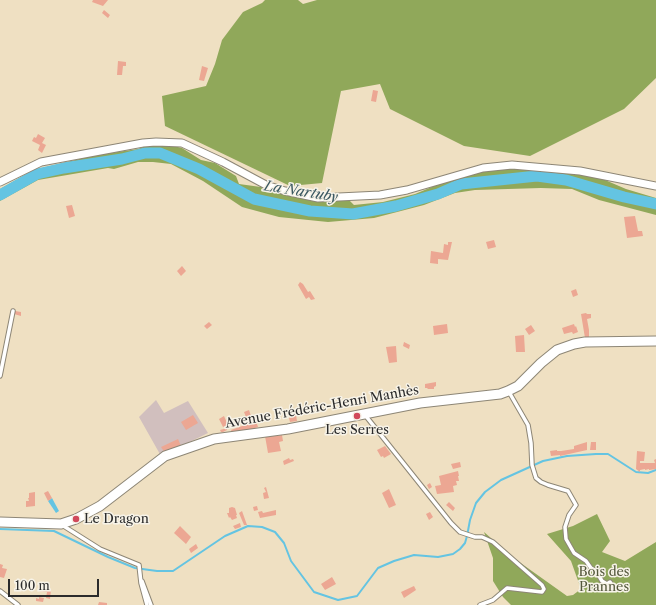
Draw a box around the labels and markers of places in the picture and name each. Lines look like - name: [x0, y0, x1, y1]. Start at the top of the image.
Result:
- marker: Les Serres: [352, 411, 362, 421]
- place label: Les Serres: [325, 422, 389, 438]
- place label: Le Dragon: [84, 511, 149, 527]
- marker: Le Dragon: [71, 514, 81, 524]

